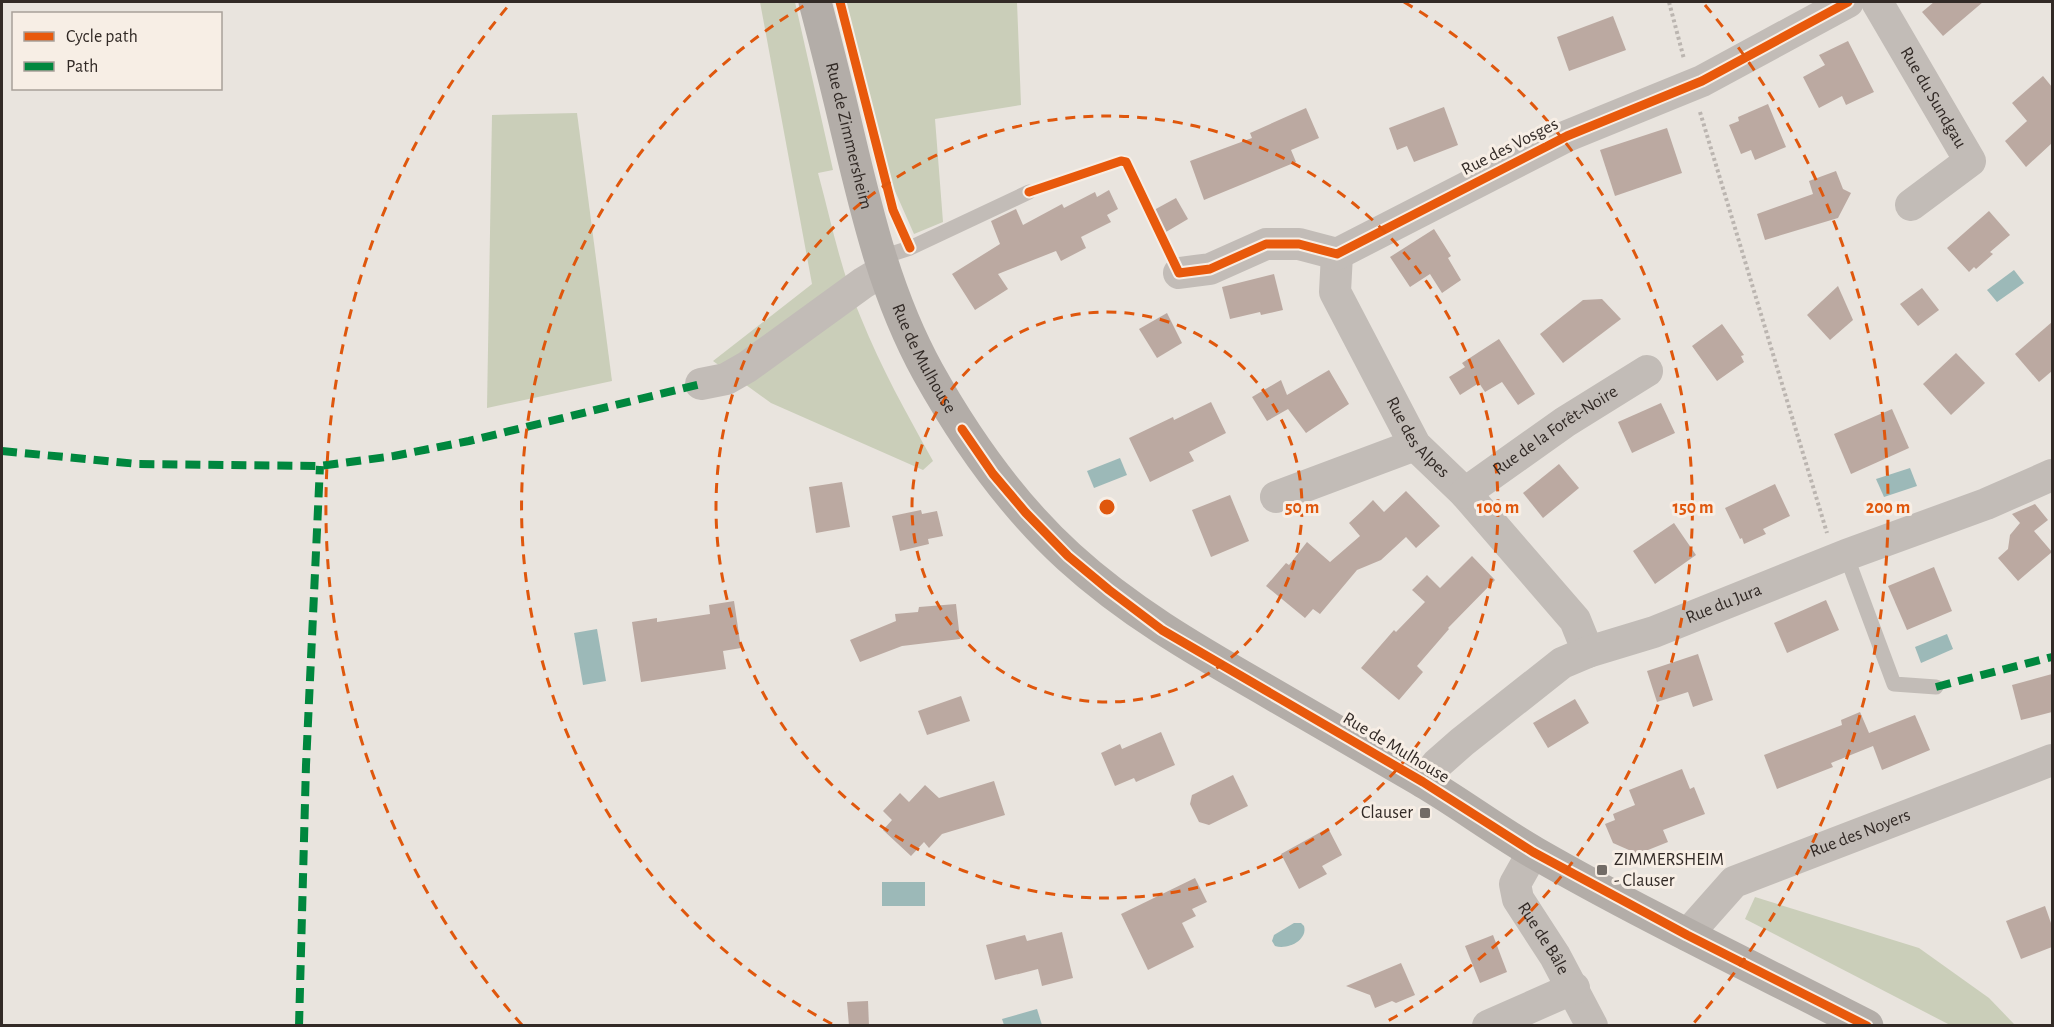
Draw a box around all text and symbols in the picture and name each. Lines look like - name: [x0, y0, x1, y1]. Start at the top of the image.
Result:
- legend: [12, 12, 222, 90]
- text: Cycle path: [66, 28, 138, 46]
- street label: Rue du Sundgau: [1897, 44, 1970, 151]
- text: Path: [66, 58, 98, 76]
- street label: Rue de Zimmersheim: [822, 61, 875, 211]
- street label: Rue des Vosges: [1459, 115, 1561, 179]
- street label: Rue de Mulhouse: [888, 301, 959, 417]
- street label: Rue de la Forêt-Noire: [1490, 382, 1621, 479]
- street label: Rue des Alpes: [1383, 394, 1453, 482]
- centre of rings: [1097, 497, 1117, 517]
- text: 50 m: [1285, 499, 1319, 517]
- text: 100 m: [1477, 499, 1519, 517]
- text: 150 m: [1673, 499, 1713, 517]
- text: 200 m: [1866, 499, 1910, 517]
- street label: Rue du Jura: [1683, 581, 1764, 627]
- street label: Rue de Mulhouse: [1340, 709, 1452, 787]
- place label: Clauser: [1361, 804, 1413, 822]
- marker: Clauser: [1418, 806, 1432, 820]
- street label: Rue des Noyers: [1807, 806, 1913, 861]
- place label: ZIMMERSHEIM - Clauser: [1614, 851, 1724, 890]
- marker: ZIMMERSHEIM - Clauser: [1595, 863, 1609, 877]
- street label: Rue de Bâle: [1514, 899, 1572, 978]

